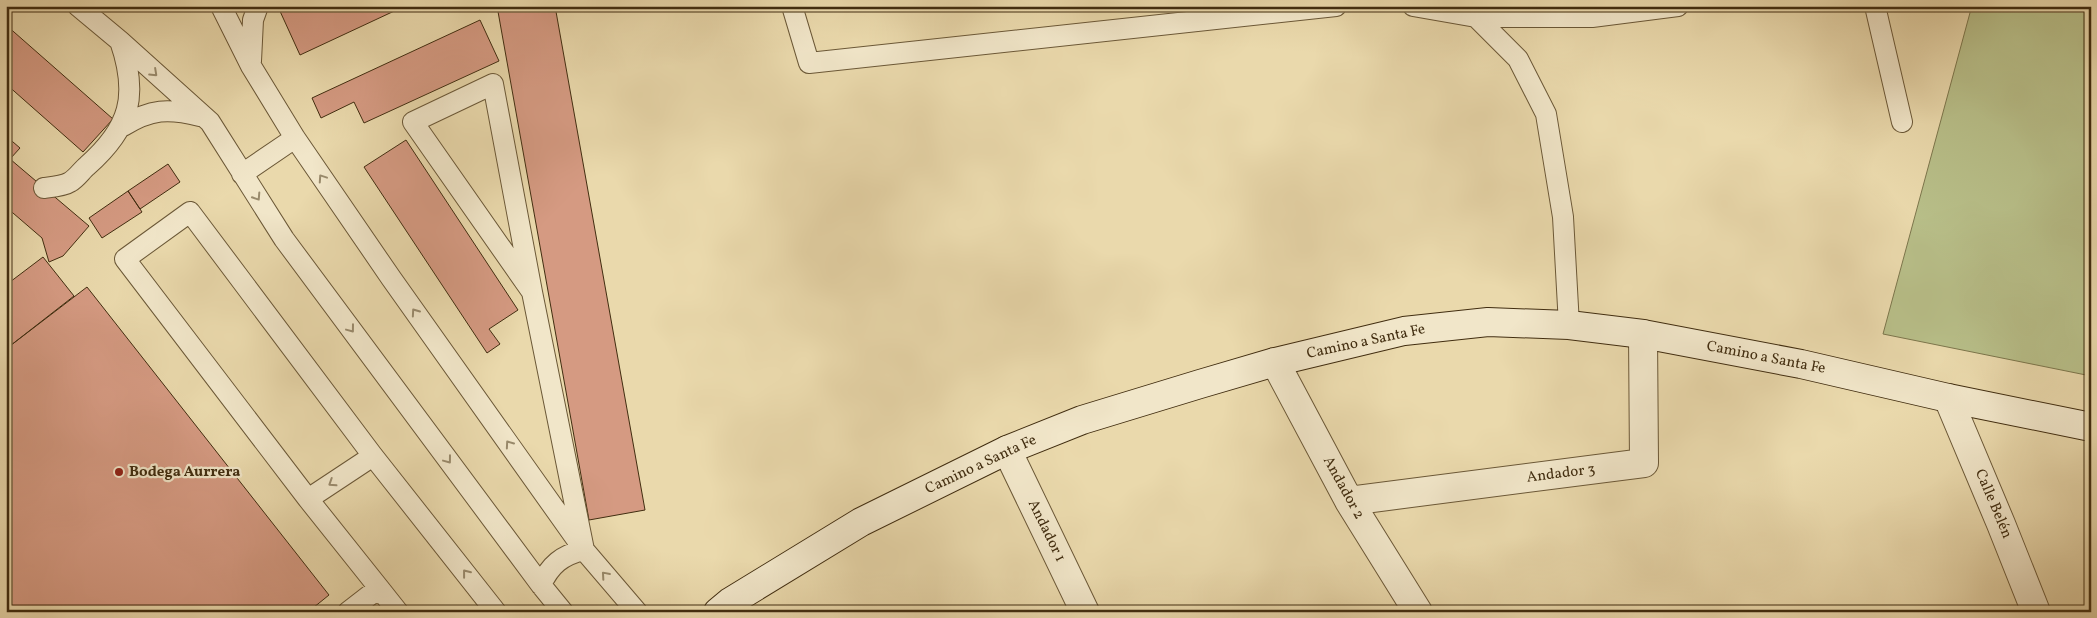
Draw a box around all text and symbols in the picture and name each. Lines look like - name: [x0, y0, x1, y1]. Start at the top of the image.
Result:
- one-way arrow: [149, 67, 158, 76]
- one-way arrow: [319, 174, 328, 184]
- one-way arrow: [251, 191, 260, 200]
- one-way arrow: [412, 309, 420, 318]
- street label: Camino a Santa Fe: [1305, 319, 1427, 365]
- one-way arrow: [345, 323, 354, 333]
- street label: Camino a Santa Fe: [1705, 336, 1827, 380]
- street label: Camino a Santa Fe: [922, 430, 1040, 500]
- one-way arrow: [506, 440, 515, 450]
- street label: Andador 2: [1317, 453, 1369, 523]
- one-way arrow: [441, 454, 451, 463]
- street label: Andador 3: [1526, 459, 1596, 489]
- place label: Bodega Aurrera: [129, 462, 240, 483]
- marker: Bodega Aurrera: [113, 466, 125, 478]
- street label: Calle Belén: [1969, 466, 2017, 542]
- one-way arrow: [329, 477, 338, 486]
- street label: Andador 1: [1022, 496, 1070, 566]
- one-way arrow: [462, 570, 471, 579]
- one-way arrow: [602, 571, 611, 580]

